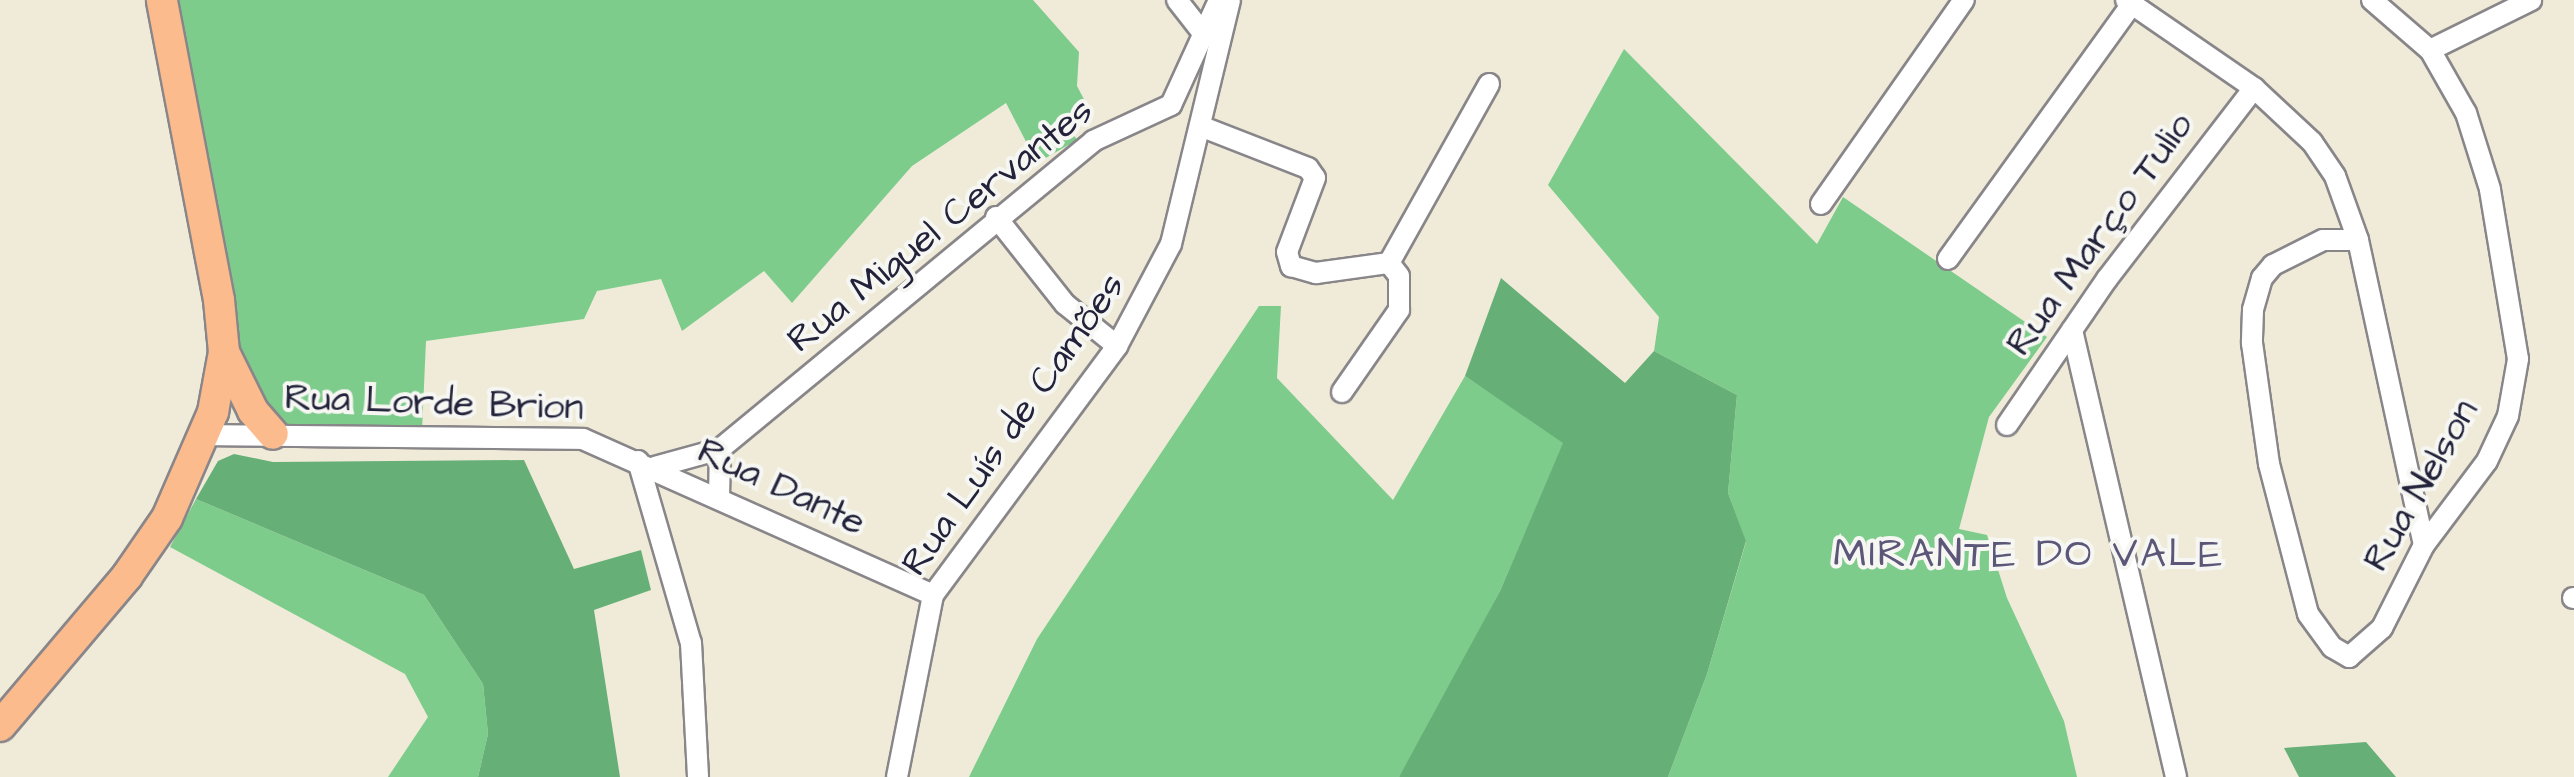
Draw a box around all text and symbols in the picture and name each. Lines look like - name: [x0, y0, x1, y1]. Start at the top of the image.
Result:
- street label: Rua Miguel Cervantes: [779, 89, 1103, 363]
- street label: Rua Março Tulio: [1998, 105, 2204, 365]
- street label: Rua Luís de Camões: [892, 265, 1136, 585]
- street label: Rua Lorde Brion: [284, 376, 584, 432]
- street label: Rua Nelson: [2355, 392, 2489, 580]
- street label: Rua Dante: [690, 429, 872, 547]
- district label: MIRANTE DO VALE: [1833, 531, 2225, 579]

